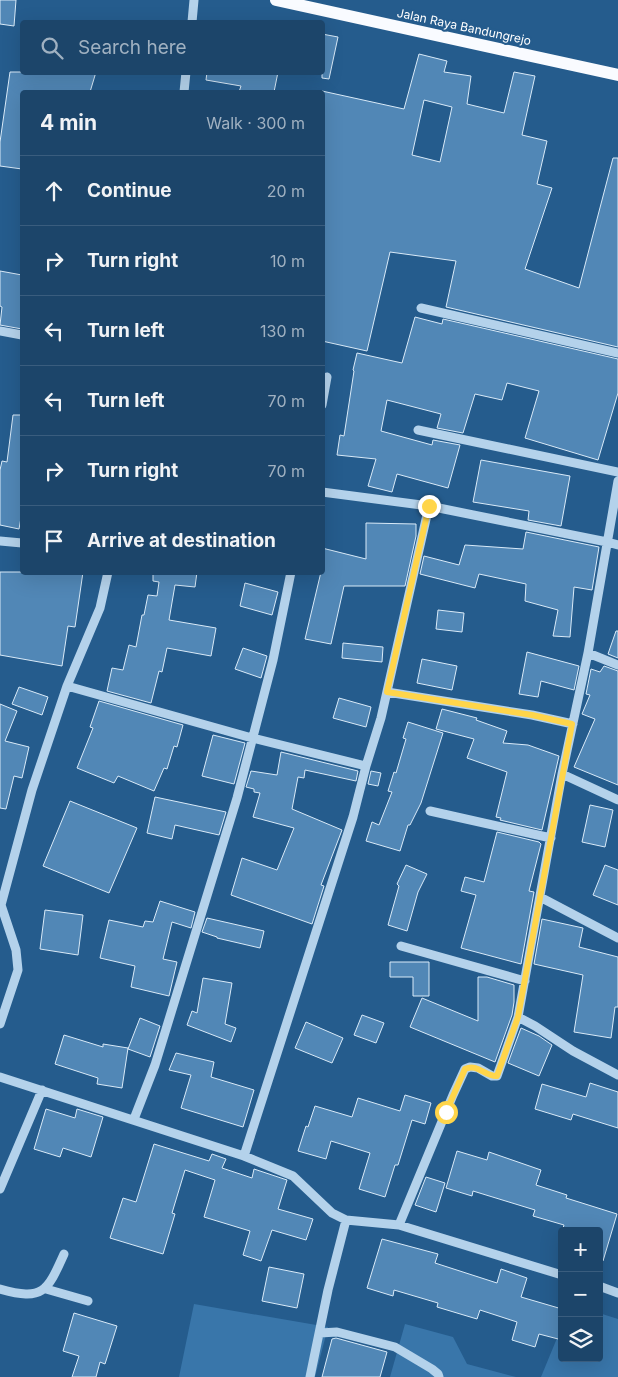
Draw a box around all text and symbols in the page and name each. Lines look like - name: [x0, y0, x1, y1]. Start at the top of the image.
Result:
- street label: Jalan Raya Bandungrejo: [396, 5, 533, 48]
- search box: [20, 20, 325, 75]
- icon: search: [38, 34, 66, 62]
- text: Search here: [78, 36, 187, 59]
- text: 4 min: [40, 110, 97, 135]
- text: Walk · 300 m: [206, 113, 305, 133]
- icon: ahead: [40, 177, 68, 205]
- text: Continue: [87, 179, 172, 202]
- text: 20 m: [267, 181, 305, 201]
- icon: right: [40, 247, 68, 275]
- text: Turn right: [87, 249, 178, 272]
- text: 10 m: [270, 251, 305, 271]
- icon: left: [40, 317, 68, 345]
- text: Turn left: [87, 319, 165, 342]
- text: 130 m: [260, 321, 305, 341]
- icon: left: [40, 387, 68, 415]
- text: Turn left: [87, 389, 165, 412]
- text: 70 m: [268, 391, 305, 411]
- icon: right: [40, 457, 68, 485]
- text: Turn right: [87, 459, 178, 482]
- text: 70 m: [268, 461, 305, 481]
- route end: [418, 495, 441, 518]
- icon: arrive: [40, 527, 68, 555]
- text: Arrive at destination: [87, 529, 276, 552]
- route start: [435, 1101, 458, 1124]
- map controls: [558, 1227, 603, 1362]
- button: +: [558, 1227, 603, 1272]
- button: −: [558, 1272, 603, 1317]
- button: layers: [558, 1317, 603, 1362]

